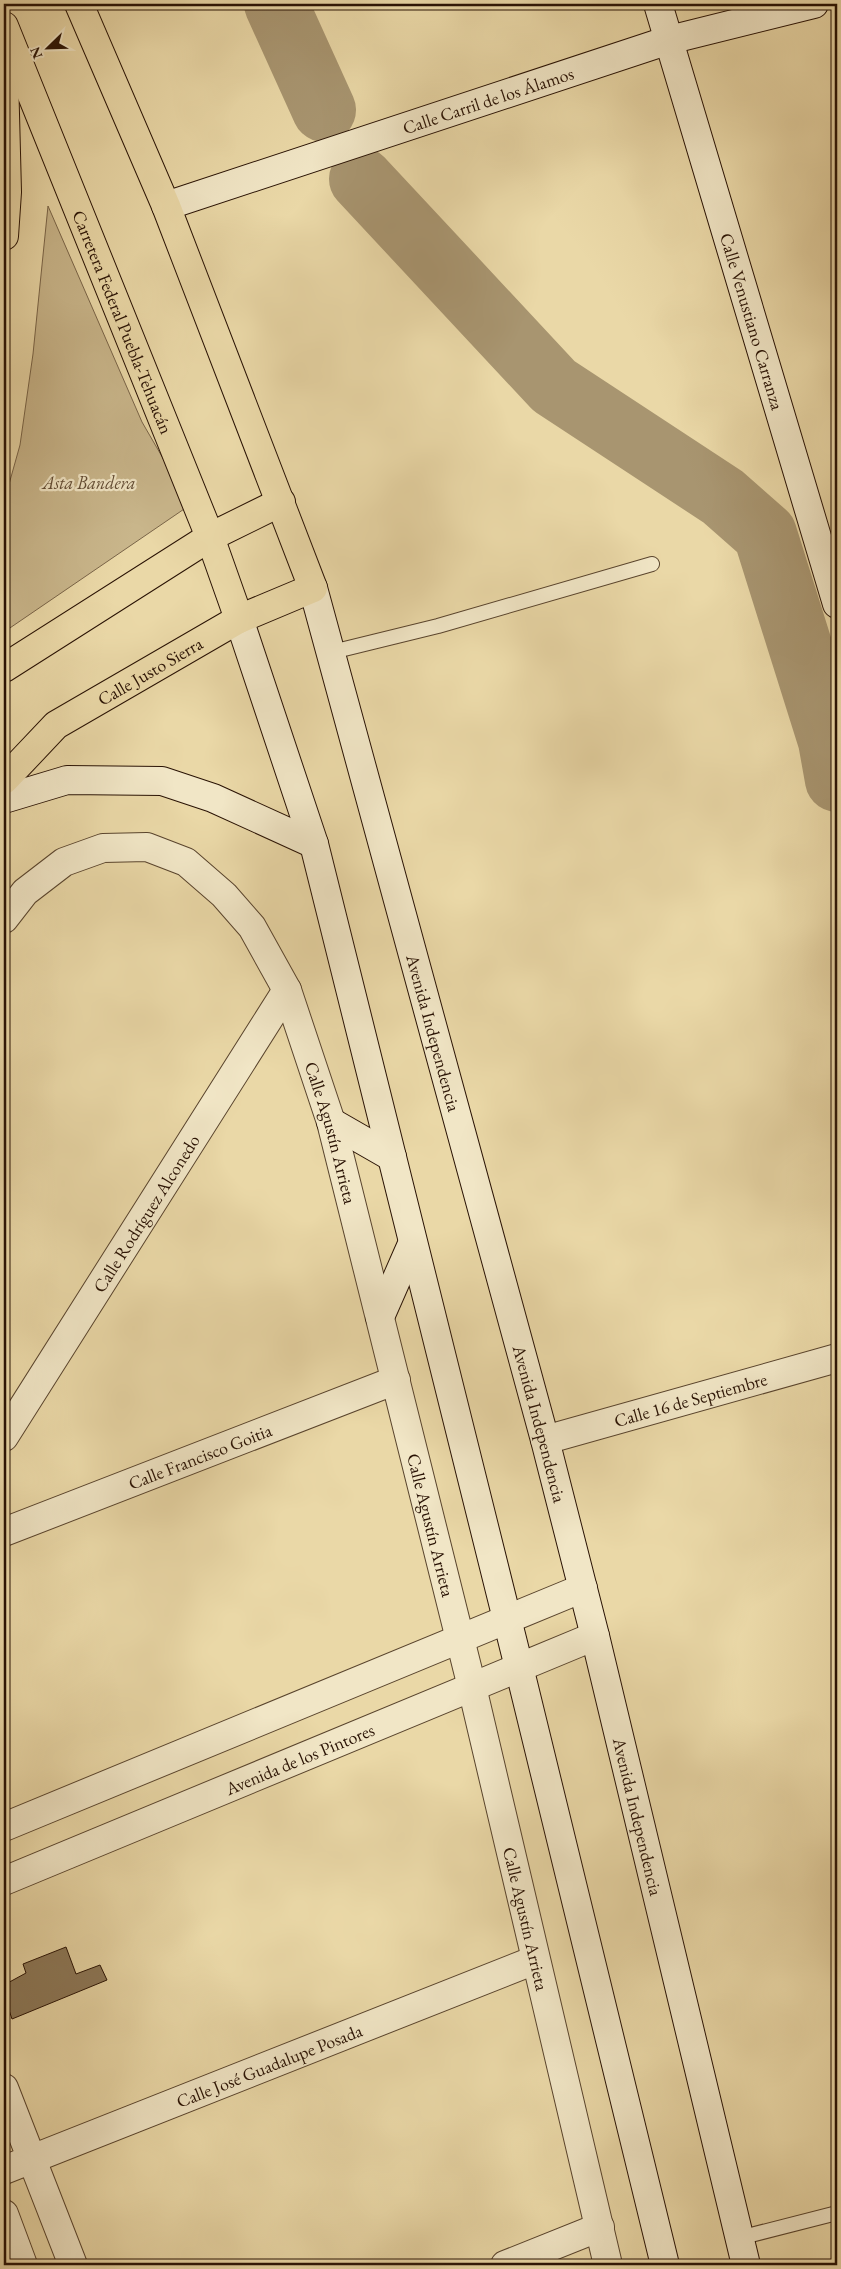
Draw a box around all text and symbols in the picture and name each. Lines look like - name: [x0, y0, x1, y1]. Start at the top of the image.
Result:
- north arrow: [22, 22, 72, 72]
- text: N: [25, 44, 47, 62]
- street label: Calle Carril de los Álamos: [399, 61, 577, 139]
- street label: Carretera Federal Puebla-Tehuacán: [68, 207, 179, 438]
- street label: Calle Venustiano Carranza: [715, 230, 790, 413]
- park label: Asta Bandera: [40, 471, 136, 494]
- street label: Calle Justo Sierra: [93, 631, 207, 710]
- street label: Avenida Independencia: [402, 951, 467, 1115]
- street label: Calle Agustín Arrieta: [300, 1058, 363, 1207]
- street label: Calle Rodríguez Alconedo: [87, 1130, 204, 1296]
- street label: Avenida Independencia: [508, 1342, 572, 1506]
- street label: Calle 16 de Septiembre: [611, 1367, 770, 1432]
- street label: Calle Francisco Goitia: [125, 1418, 276, 1494]
- street label: Calle Agustín Arrieta: [403, 1451, 461, 1600]
- street label: Avenida de los Pintores: [221, 1717, 378, 1800]
- street label: Avenida Independencia: [608, 1734, 669, 1899]
- street label: Calle Agustín Arrieta: [498, 1845, 555, 1994]
- street label: Calle José Guadalupe Posada: [173, 2018, 366, 2112]

